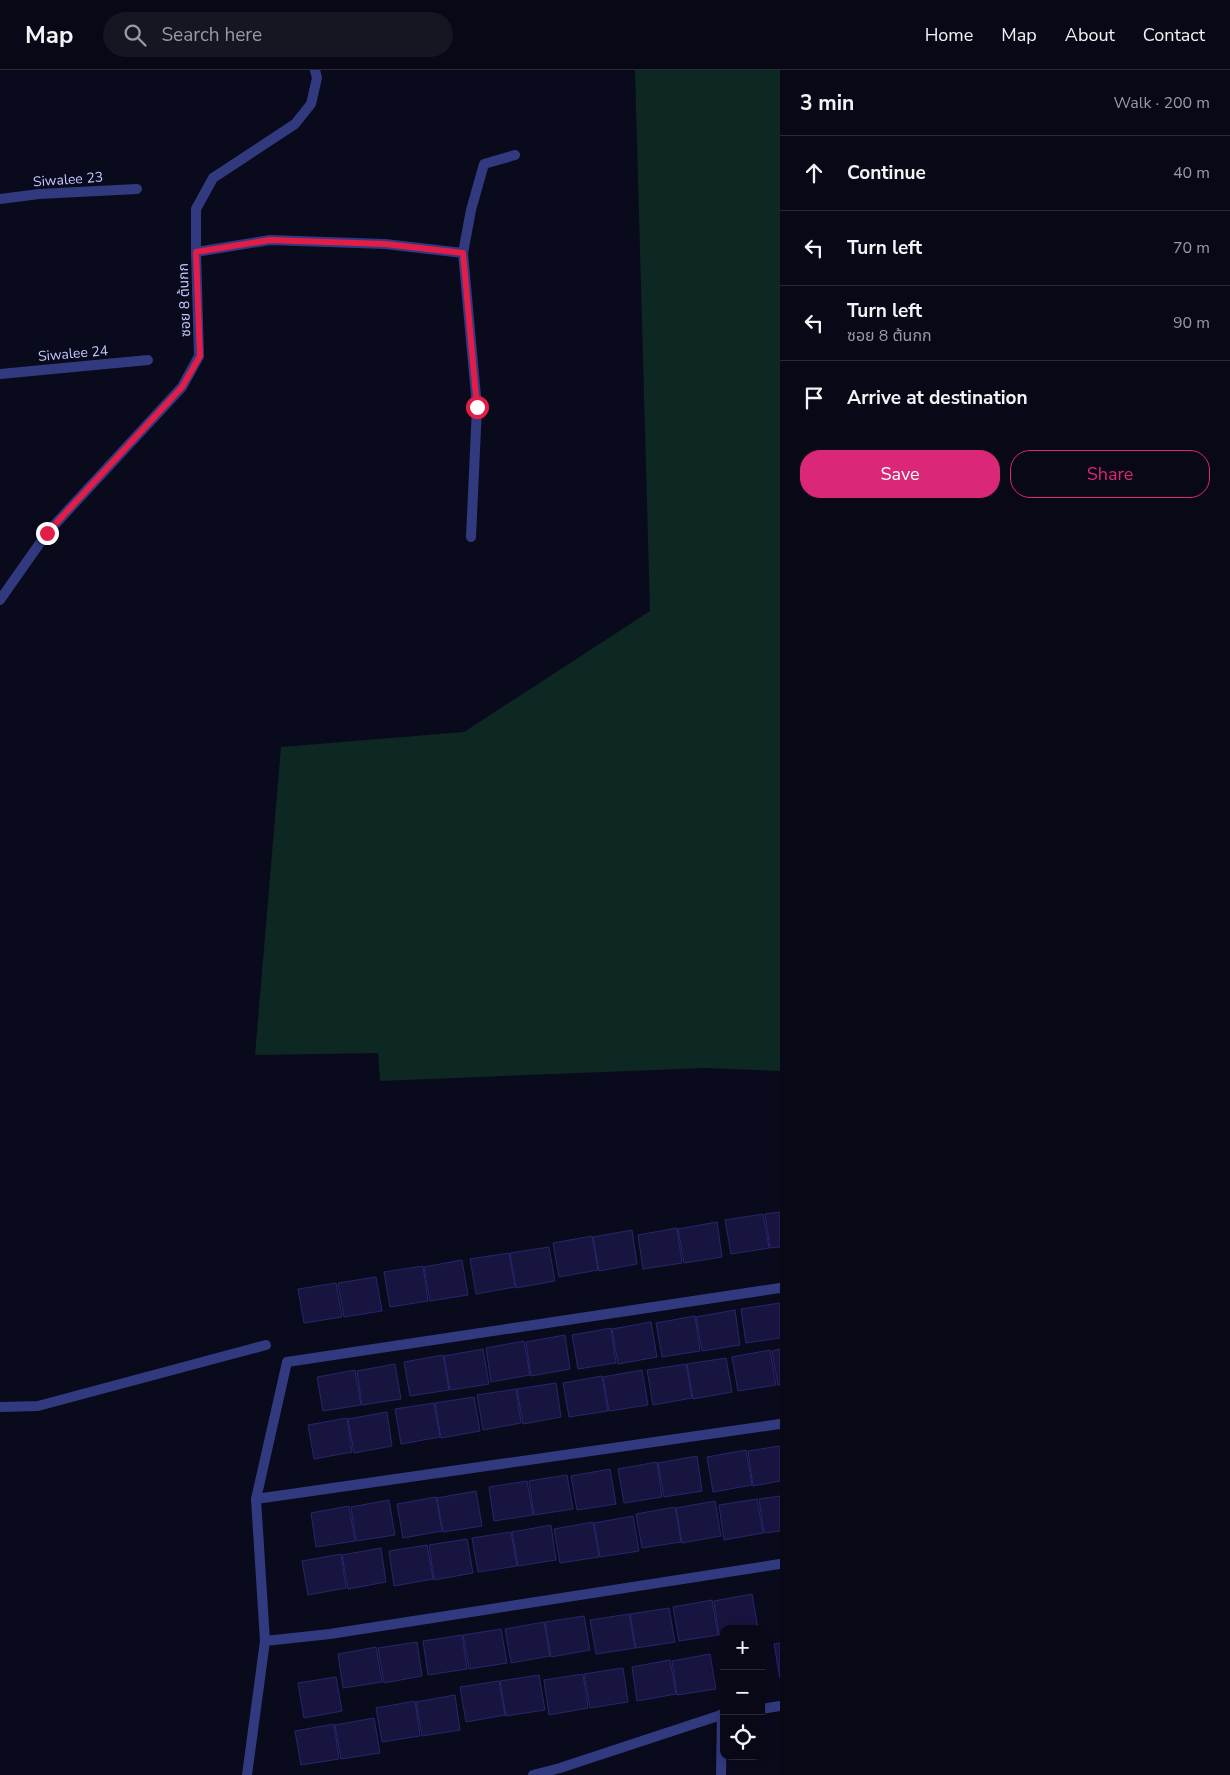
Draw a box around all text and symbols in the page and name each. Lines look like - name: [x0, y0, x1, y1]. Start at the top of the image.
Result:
- search box: [103, 12, 453, 57]
- text: Map: [25, 19, 73, 51]
- icon: search: [121, 21, 149, 49]
- text: Search here: [161, 22, 262, 48]
- text: Home: [925, 23, 973, 47]
- text: Map: [1001, 23, 1037, 47]
- text: About: [1065, 23, 1115, 47]
- text: Contact: [1143, 23, 1205, 47]
- text: 3 min: [800, 89, 854, 117]
- text: Walk · 200 m: [1114, 92, 1210, 114]
- icon: ahead: [800, 159, 828, 187]
- text: Continue: [847, 160, 926, 186]
- text: 40 m: [1173, 162, 1210, 184]
- street label: Siwalee 23: [32, 168, 104, 191]
- icon: left: [800, 234, 828, 262]
- text: Turn left: [847, 235, 922, 261]
- text: 70 m: [1173, 237, 1210, 259]
- street label: ซอย 8 ต้นกก: [174, 263, 195, 337]
- text: Turn left: [847, 298, 922, 324]
- icon: left: [800, 309, 828, 337]
- text: 90 m: [1173, 312, 1210, 334]
- text: ซอย 8 ต้นกก: [847, 325, 932, 347]
- street label: Siwalee 24: [37, 341, 109, 366]
- icon: arrive: [800, 384, 828, 412]
- text: Arrive at destination: [847, 385, 1028, 411]
- route start: [466, 396, 489, 419]
- button: Save: [800, 450, 1000, 498]
- button: Share: [1010, 450, 1210, 498]
- route end: [36, 522, 59, 545]
- map controls: [720, 1625, 765, 1760]
- button: +: [720, 1625, 765, 1670]
- button: −: [720, 1670, 765, 1715]
- button: locate: [720, 1715, 765, 1760]

